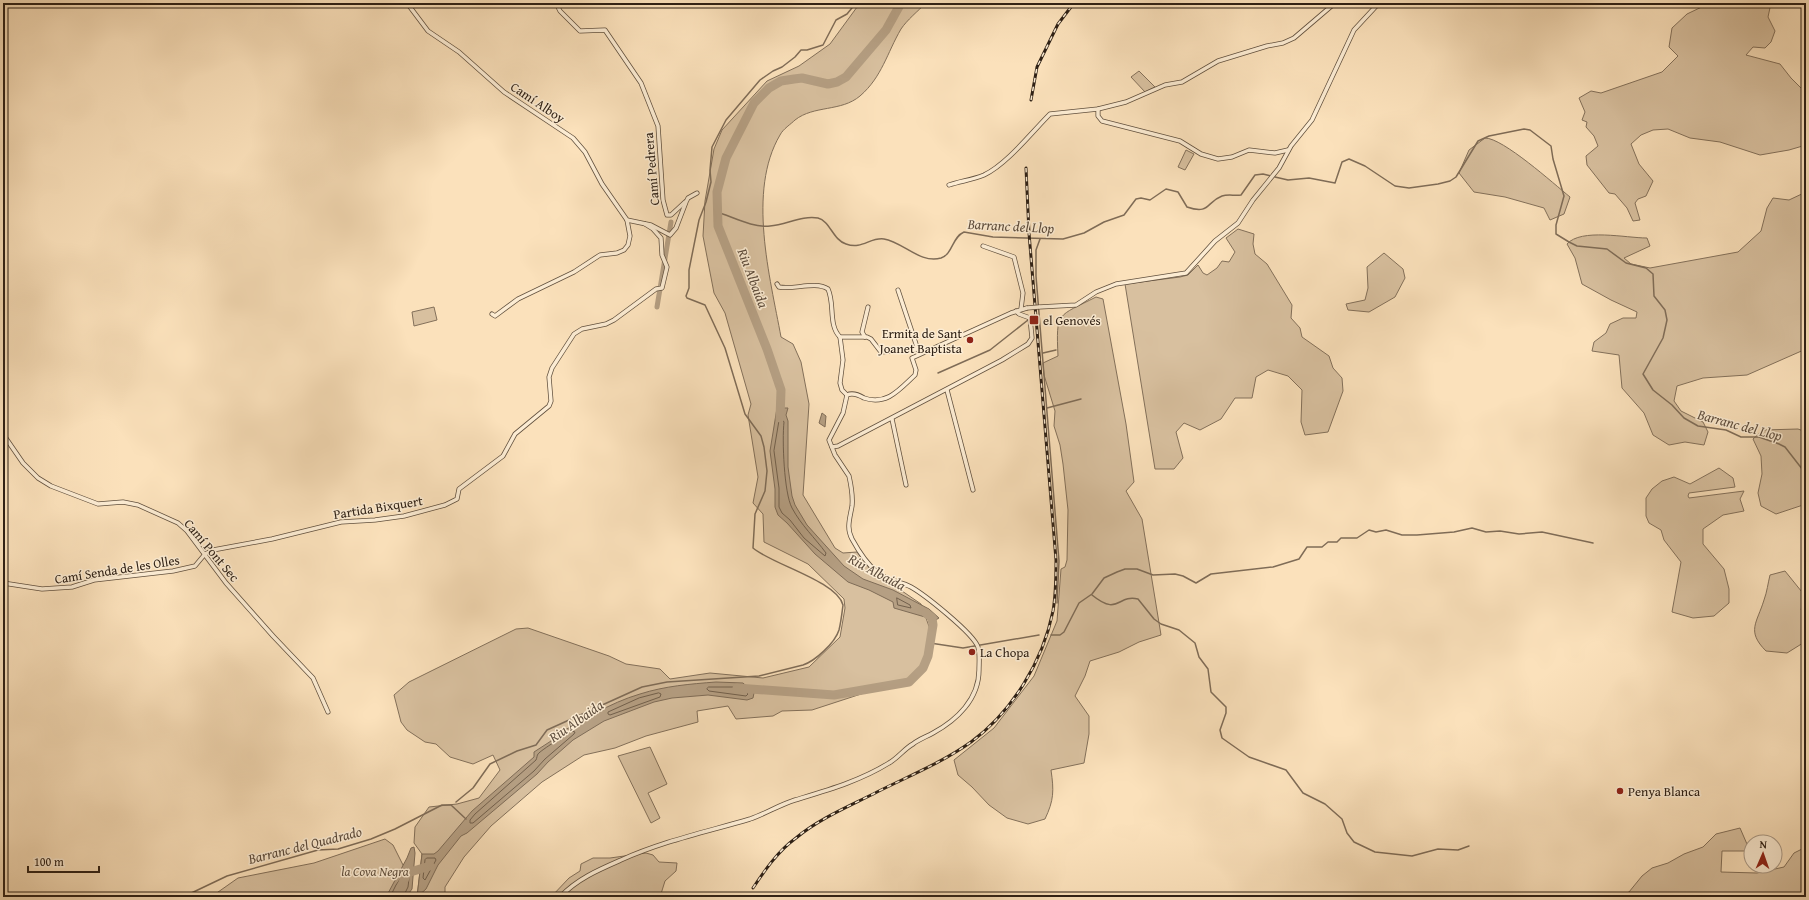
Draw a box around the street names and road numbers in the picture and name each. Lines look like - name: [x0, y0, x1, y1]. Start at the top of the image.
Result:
- street label: Camí Alboy: [507, 77, 569, 128]
- street label: Camí Pedrera: [639, 131, 664, 206]
- street label: Partida Bixquert: [332, 491, 425, 524]
- street label: Camí Pont Sec: [180, 515, 244, 586]
- street label: Camí Senda de les Olles: [53, 550, 181, 589]

